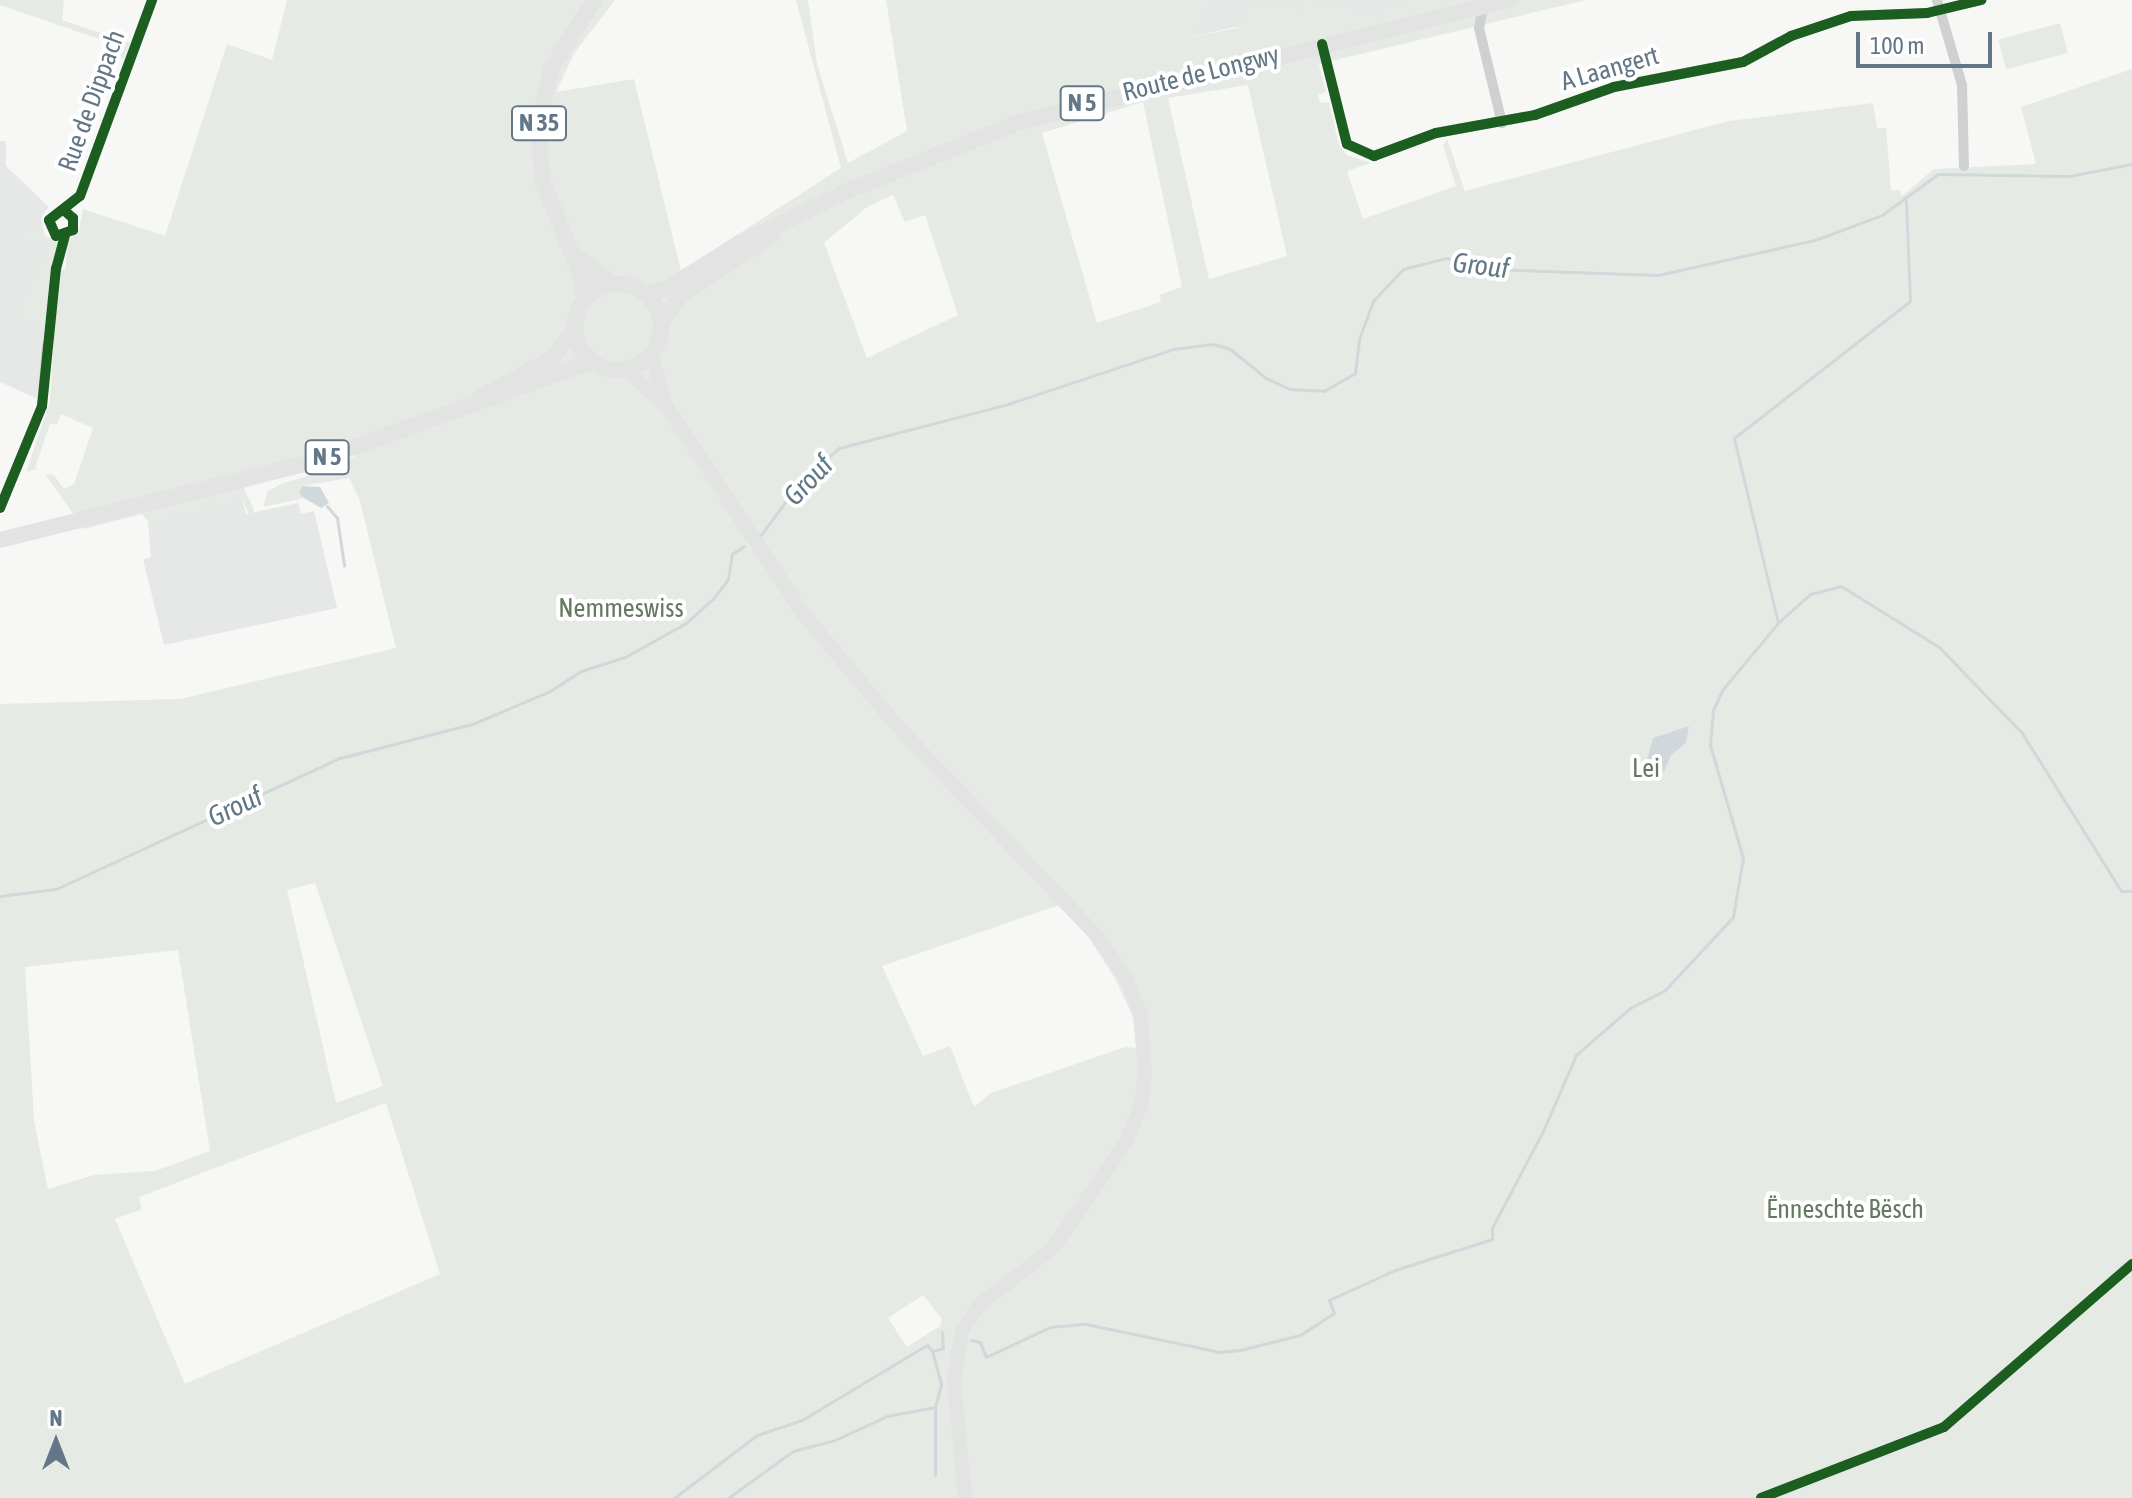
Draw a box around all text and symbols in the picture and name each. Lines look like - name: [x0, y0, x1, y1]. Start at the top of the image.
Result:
- scale bar: [1860, 16, 1996, 66]
- street label: Rue de Dippach: [52, 26, 132, 176]
- text: 100 m: [1870, 32, 1924, 59]
- street label: Route de Longwy: [1119, 39, 1283, 109]
- street label: A Laangert: [1557, 40, 1663, 98]
- road number: N 5: [1058, 83, 1106, 123]
- road number: N 35: [509, 103, 569, 143]
- water label: Grouf: [1451, 245, 1511, 285]
- road number: N 5: [303, 437, 351, 477]
- water label: Grouf: [776, 448, 840, 512]
- park label: Nemmeswiss: [558, 593, 684, 625]
- park label: Lei: [1632, 753, 1660, 785]
- water label: Grouf: [202, 779, 268, 833]
- park label: Ënneschte Bësch: [1766, 1194, 1924, 1226]
- north arrow: [16, 1402, 96, 1482]
- text: N: [50, 1405, 62, 1431]

